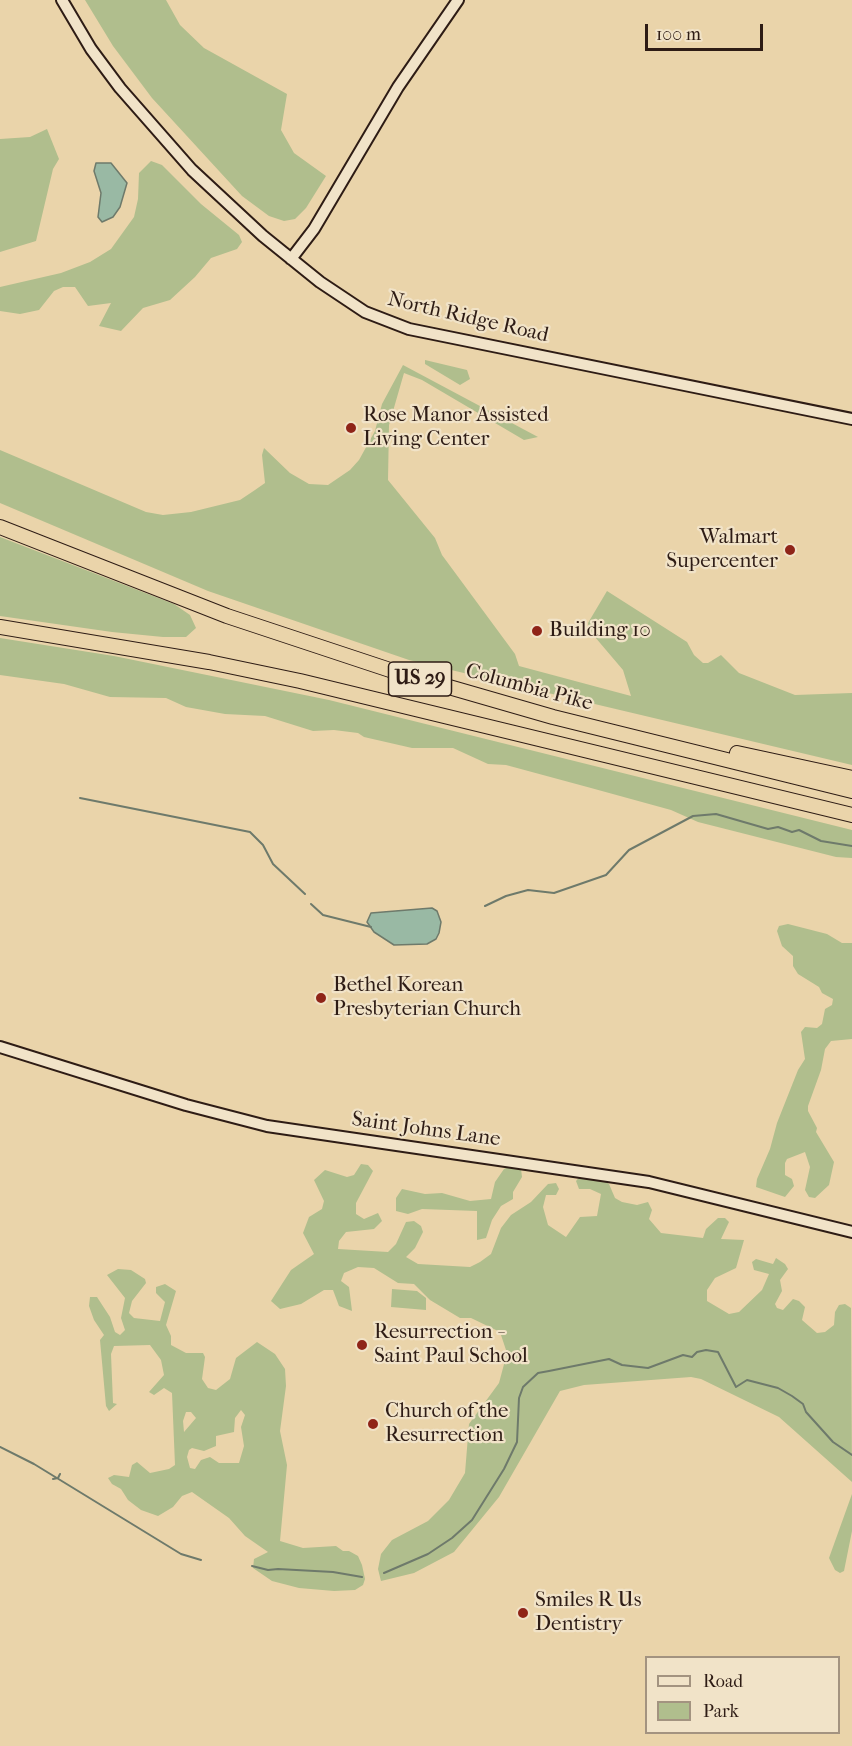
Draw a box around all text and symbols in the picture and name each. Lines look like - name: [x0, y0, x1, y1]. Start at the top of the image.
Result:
- scale bar: [648, 12, 766, 50]
- text: 100 m: [656, 24, 701, 45]
- street label: North Ridge Road: [385, 287, 551, 349]
- place label: Rose Manor Assisted Living Center: [363, 403, 549, 453]
- marker: Rose Manor Assisted Living Center: [344, 421, 358, 435]
- place label: Walmart Supercenter: [666, 525, 778, 575]
- marker: Walmart Supercenter: [783, 543, 797, 557]
- place label: Building 10: [549, 618, 651, 644]
- marker: Building 10: [530, 624, 544, 638]
- street label: Columbia Pike: [463, 659, 595, 717]
- road number: US 29: [388, 662, 452, 696]
- place label: Bethel Korean Presbyterian Church: [333, 973, 521, 1023]
- marker: Bethel Korean Presbyterian Church: [314, 991, 328, 1005]
- street label: Saint Johns Lane: [350, 1107, 502, 1153]
- place label: Resurrection - Saint Paul School: [374, 1320, 528, 1370]
- marker: Resurrection - Saint Paul School: [355, 1338, 369, 1352]
- place label: Church of the Resurrection: [385, 1399, 508, 1449]
- marker: Church of the Resurrection: [366, 1417, 380, 1431]
- place label: Smiles R Us Dentistry: [535, 1588, 642, 1638]
- marker: Smiles R Us Dentistry: [516, 1606, 530, 1620]
- legend: [645, 1656, 840, 1734]
- text: Road: [703, 1671, 743, 1692]
- text: Park: [703, 1701, 739, 1722]

